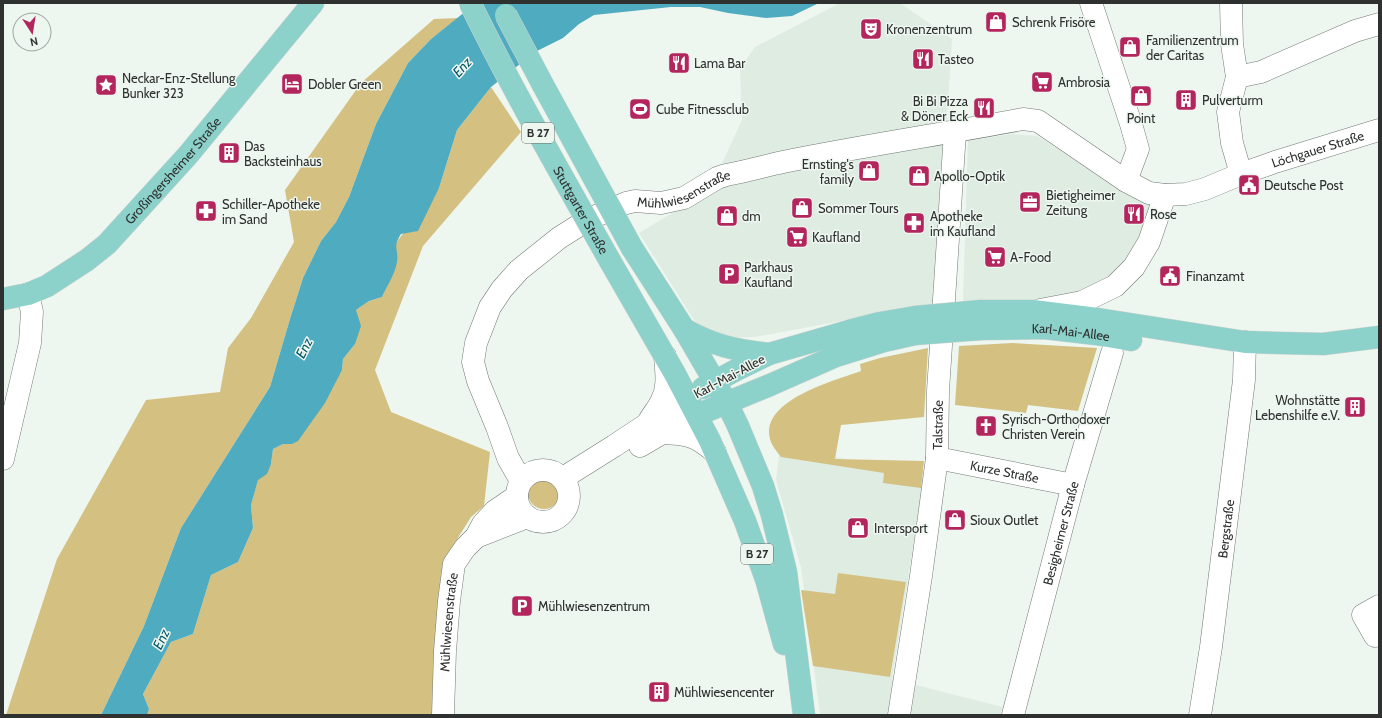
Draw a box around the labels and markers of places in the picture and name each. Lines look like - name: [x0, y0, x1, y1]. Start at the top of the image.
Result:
- shop icon: Schrenk Frisöre: [983, 9, 1009, 35]
- place label: Schrenk Frisöre: [1012, 14, 1096, 30]
- theatre icon: Kronenzentrum: [858, 16, 884, 42]
- place label: Kronenzentrum: [886, 21, 972, 37]
- place label: Familienzentrum der Caritas: [1146, 32, 1239, 63]
- shop icon: Familienzentrum der Caritas: [1117, 34, 1143, 60]
- restaurant icon: Tasteo: [910, 46, 936, 72]
- restaurant icon: Lama Bar: [666, 50, 692, 76]
- place label: Tasteo: [938, 51, 974, 67]
- place label: Lama Bar: [694, 55, 746, 71]
- supermarket icon: Ambrosia: [1029, 69, 1055, 95]
- place label: Neckar-Enz-Stellung Bunker 323: [122, 70, 236, 101]
- hotel icon: Dobler Green: [279, 71, 305, 97]
- place icon: Neckar-Enz-Stellung Bunker 323: [93, 72, 119, 98]
- place label: Ambrosia: [1058, 74, 1111, 90]
- place label: Dobler Green: [308, 76, 382, 92]
- shop icon: Point: [1128, 83, 1154, 109]
- building icon: Pulverturm: [1173, 87, 1199, 113]
- place label: Pulverturm: [1202, 92, 1263, 108]
- place label: Bi Bi Pizza & Döner Eck: [901, 93, 969, 124]
- restaurant icon: Bi Bi Pizza & Döner Eck: [971, 95, 997, 121]
- sports icon: Cube Fitnessclub: [627, 96, 653, 122]
- place label: Cube Fitnessclub: [656, 101, 749, 117]
- place label: Point: [1127, 110, 1156, 126]
- place label: Das Backsteinhaus: [244, 138, 322, 169]
- building icon: Das Backsteinhaus: [216, 140, 242, 166]
- place label: Ernsting's family: [802, 156, 855, 187]
- shop icon: Ernsting's family: [856, 158, 882, 184]
- shop icon: Apollo-Optik: [906, 163, 932, 189]
- place label: Apollo-Optik: [934, 168, 1005, 184]
- public building icon: Deutsche Post: [1236, 172, 1262, 198]
- place label: Deutsche Post: [1264, 177, 1344, 193]
- place label: Bietigheimer Zeitung: [1046, 187, 1116, 218]
- office icon: Bietigheimer Zeitung: [1017, 189, 1043, 215]
- shop icon: Sommer Tours: [789, 195, 815, 221]
- place label: Schiller-Apotheke im Sand: [222, 196, 320, 227]
- pharmacy icon: Schiller-Apotheke im Sand: [193, 198, 219, 224]
- place label: Sommer Tours: [818, 200, 899, 216]
- restaurant icon: Rose: [1121, 201, 1147, 227]
- shop icon: dm: [714, 203, 740, 229]
- place label: Rose: [1150, 206, 1177, 222]
- place label: dm: [742, 208, 761, 224]
- place label: Apotheke im Kaufland: [930, 208, 996, 239]
- pharmacy icon: Apotheke im Kaufland: [901, 210, 927, 236]
- supermarket icon: Kaufland: [784, 224, 810, 250]
- place label: Kaufland: [812, 229, 861, 245]
- supermarket icon: A-Food: [982, 244, 1008, 270]
- place label: A-Food: [1010, 249, 1051, 265]
- place label: Parkhaus Kaufland: [744, 259, 794, 290]
- parking icon: Parkhaus Kaufland: [716, 261, 742, 287]
- public building icon: Finanzamt: [1157, 263, 1183, 289]
- place label: Finanzamt: [1186, 268, 1245, 284]
- place label: Wohnstätte Lebenshilfe e.V.: [1255, 392, 1340, 423]
- building icon: Wohnstätte Lebenshilfe e.V.: [1342, 394, 1368, 420]
- place label: Syrisch-Orthodoxer Christen Verein: [1002, 411, 1111, 442]
- church icon: Syrisch-Orthodoxer Christen Verein: [973, 413, 999, 439]
- shop icon: Sioux Outlet: [942, 507, 968, 533]
- place label: Sioux Outlet: [970, 512, 1039, 528]
- shop icon: Intersport: [845, 515, 871, 541]
- place label: Intersport: [874, 520, 928, 536]
- parking icon: Mühlwiesenzentrum: [509, 593, 535, 619]
- place label: Mühlwiesenzentrum: [538, 598, 650, 614]
- building icon: Mühlwiesencenter: [646, 679, 672, 705]
- place label: Mühlwiesencenter: [674, 684, 775, 700]

